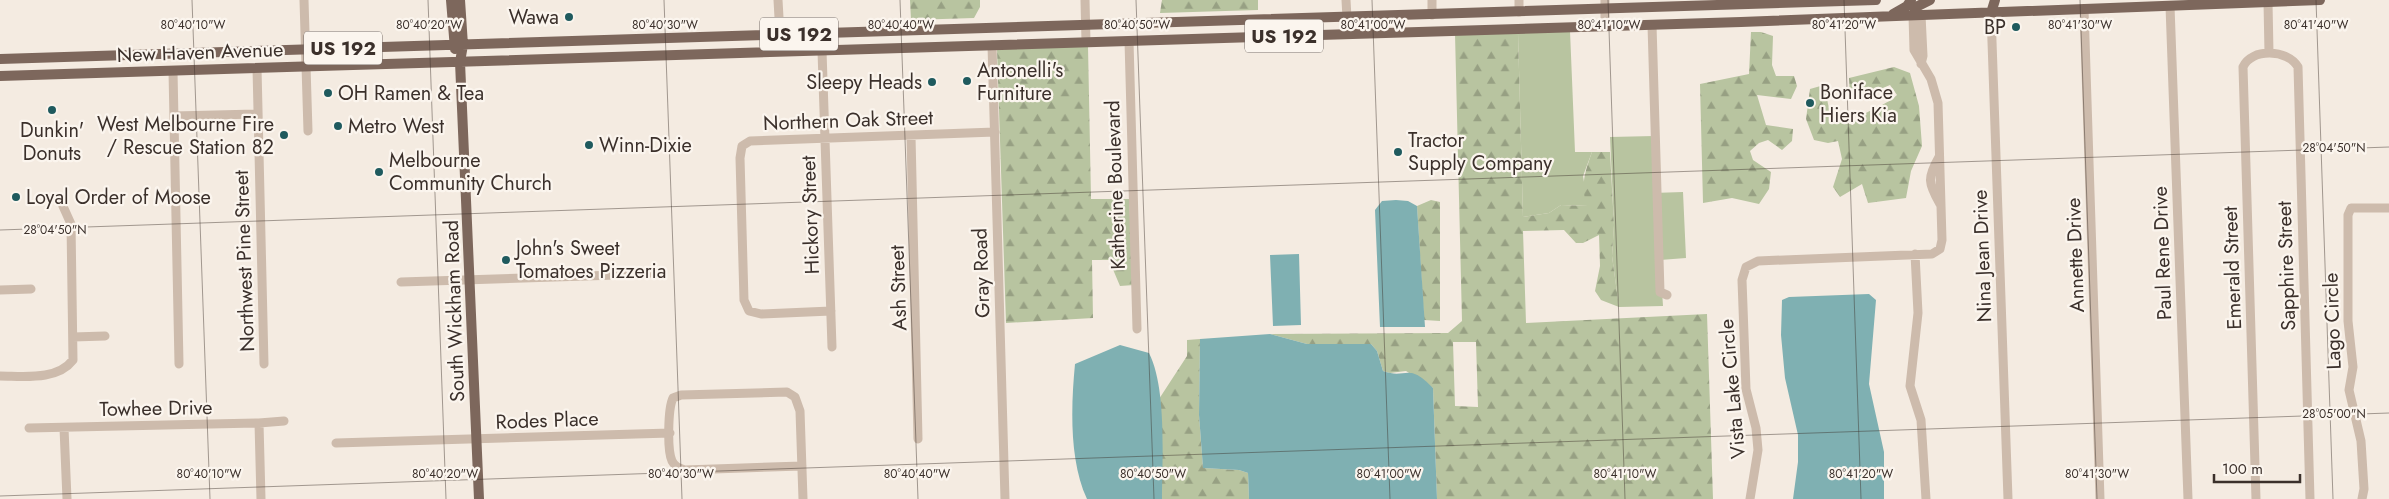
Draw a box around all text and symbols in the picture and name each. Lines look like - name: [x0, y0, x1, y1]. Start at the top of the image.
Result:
- place label: Wawa: [508, 3, 559, 32]
- marker: Wawa: [563, 11, 575, 23]
- place label: BP: [1984, 13, 2006, 42]
- text: 80°40'10"W: [161, 16, 226, 34]
- text: 80°40'20"W: [396, 16, 462, 34]
- text: 80°40'30"W: [632, 16, 698, 34]
- text: 80°40'40"W: [868, 16, 934, 34]
- text: 80°40'50"W: [1104, 16, 1170, 34]
- text: 80°41'00"W: [1341, 16, 1406, 34]
- text: 80°41'10"W: [1578, 16, 1641, 34]
- text: 80°41'20"W: [1812, 16, 1876, 34]
- text: 80°41'30"W: [2048, 16, 2112, 34]
- text: 80°41'40"W: [2284, 16, 2348, 34]
- road number: US 192: [760, 18, 838, 50]
- road number: US 192: [1245, 20, 1323, 52]
- marker: BP: [2010, 21, 2022, 33]
- road number: US 192: [304, 32, 382, 64]
- street label: New Haven Avenue: [116, 35, 284, 70]
- place label: Antonelli's Furniture: [977, 56, 1063, 108]
- place label: Sleepy Heads: [806, 68, 922, 97]
- marker: Antonelli's Furniture: [961, 75, 973, 87]
- marker: Sleepy Heads: [926, 76, 938, 88]
- place label: Boniface Hiers Kia: [1820, 78, 1897, 130]
- place label: OH Ramen & Tea: [338, 79, 484, 108]
- marker: OH Ramen & Tea: [322, 87, 334, 99]
- marker: Boniface Hiers Kia: [1804, 97, 1816, 109]
- street label: Katherine Boulevard: [1098, 100, 1133, 270]
- street label: Northern Oak Street: [762, 103, 934, 138]
- marker: Dunkin' Donuts: [46, 104, 58, 116]
- place label: West Melbourne Fire / Rescue Station 82: [97, 110, 274, 162]
- place label: Metro West: [348, 112, 444, 141]
- place label: Dunkin' Donuts: [20, 116, 84, 168]
- marker: Metro West: [332, 120, 344, 132]
- place label: Tractor Supply Company: [1408, 126, 1552, 178]
- marker: West Melbourne Fire / Rescue Station 82: [278, 129, 290, 141]
- place label: Winn-Dixie: [599, 131, 692, 160]
- marker: Winn-Dixie: [583, 139, 595, 151]
- text: 28°04'50"N: [2302, 139, 2366, 157]
- place label: Melbourne Community Church: [389, 146, 552, 198]
- marker: Tractor Supply Company: [1392, 146, 1404, 158]
- street label: Hickory Street: [794, 155, 827, 275]
- marker: Melbourne Community Church: [373, 166, 385, 178]
- street label: Northwest Pine Street: [227, 170, 262, 352]
- place label: Loyal Order of Moose: [26, 183, 211, 212]
- street label: Paul Rene Drive: [2146, 186, 2179, 320]
- street label: Nina Jean Drive: [1966, 189, 1999, 323]
- marker: Loyal Order of Moose: [10, 191, 22, 203]
- street label: Annette Drive: [2059, 197, 2092, 313]
- street label: Sapphire Street: [2270, 200, 2303, 331]
- street label: Emerald Street: [2216, 206, 2249, 330]
- street label: South Wickham Road: [437, 220, 472, 402]
- text: 28°04'50"N: [23, 221, 87, 239]
- street label: Gray Road: [965, 228, 998, 318]
- place label: John's Sweet Tomatoes Pizzeria: [513, 234, 666, 286]
- street label: Ash Street: [883, 245, 914, 331]
- marker: John's Sweet Tomatoes Pizzeria: [500, 254, 512, 266]
- street label: Lago Circle: [2316, 272, 2349, 370]
- street label: Vista Lake Circle: [1712, 318, 1753, 460]
- street label: Towhee Drive: [99, 393, 213, 424]
- street label: Rodes Place: [495, 404, 599, 437]
- text: 28°05'00"N: [2302, 405, 2366, 423]
- scale bar: [2214, 452, 2300, 484]
- text: 100 m: [2222, 458, 2263, 480]
- text: 80°40'10"W: [177, 465, 242, 483]
- text: 80°40'20"W: [412, 465, 478, 483]
- text: 80°40'30"W: [648, 465, 714, 483]
- text: 80°40'40"W: [884, 465, 950, 483]
- text: 80°40'50"W: [1120, 465, 1186, 483]
- text: 80°41'00"W: [1357, 465, 1422, 483]
- text: 80°41'10"W: [1594, 465, 1657, 483]
- text: 80°41'20"W: [1829, 465, 1893, 483]
- text: 80°41'30"W: [2065, 465, 2129, 483]

